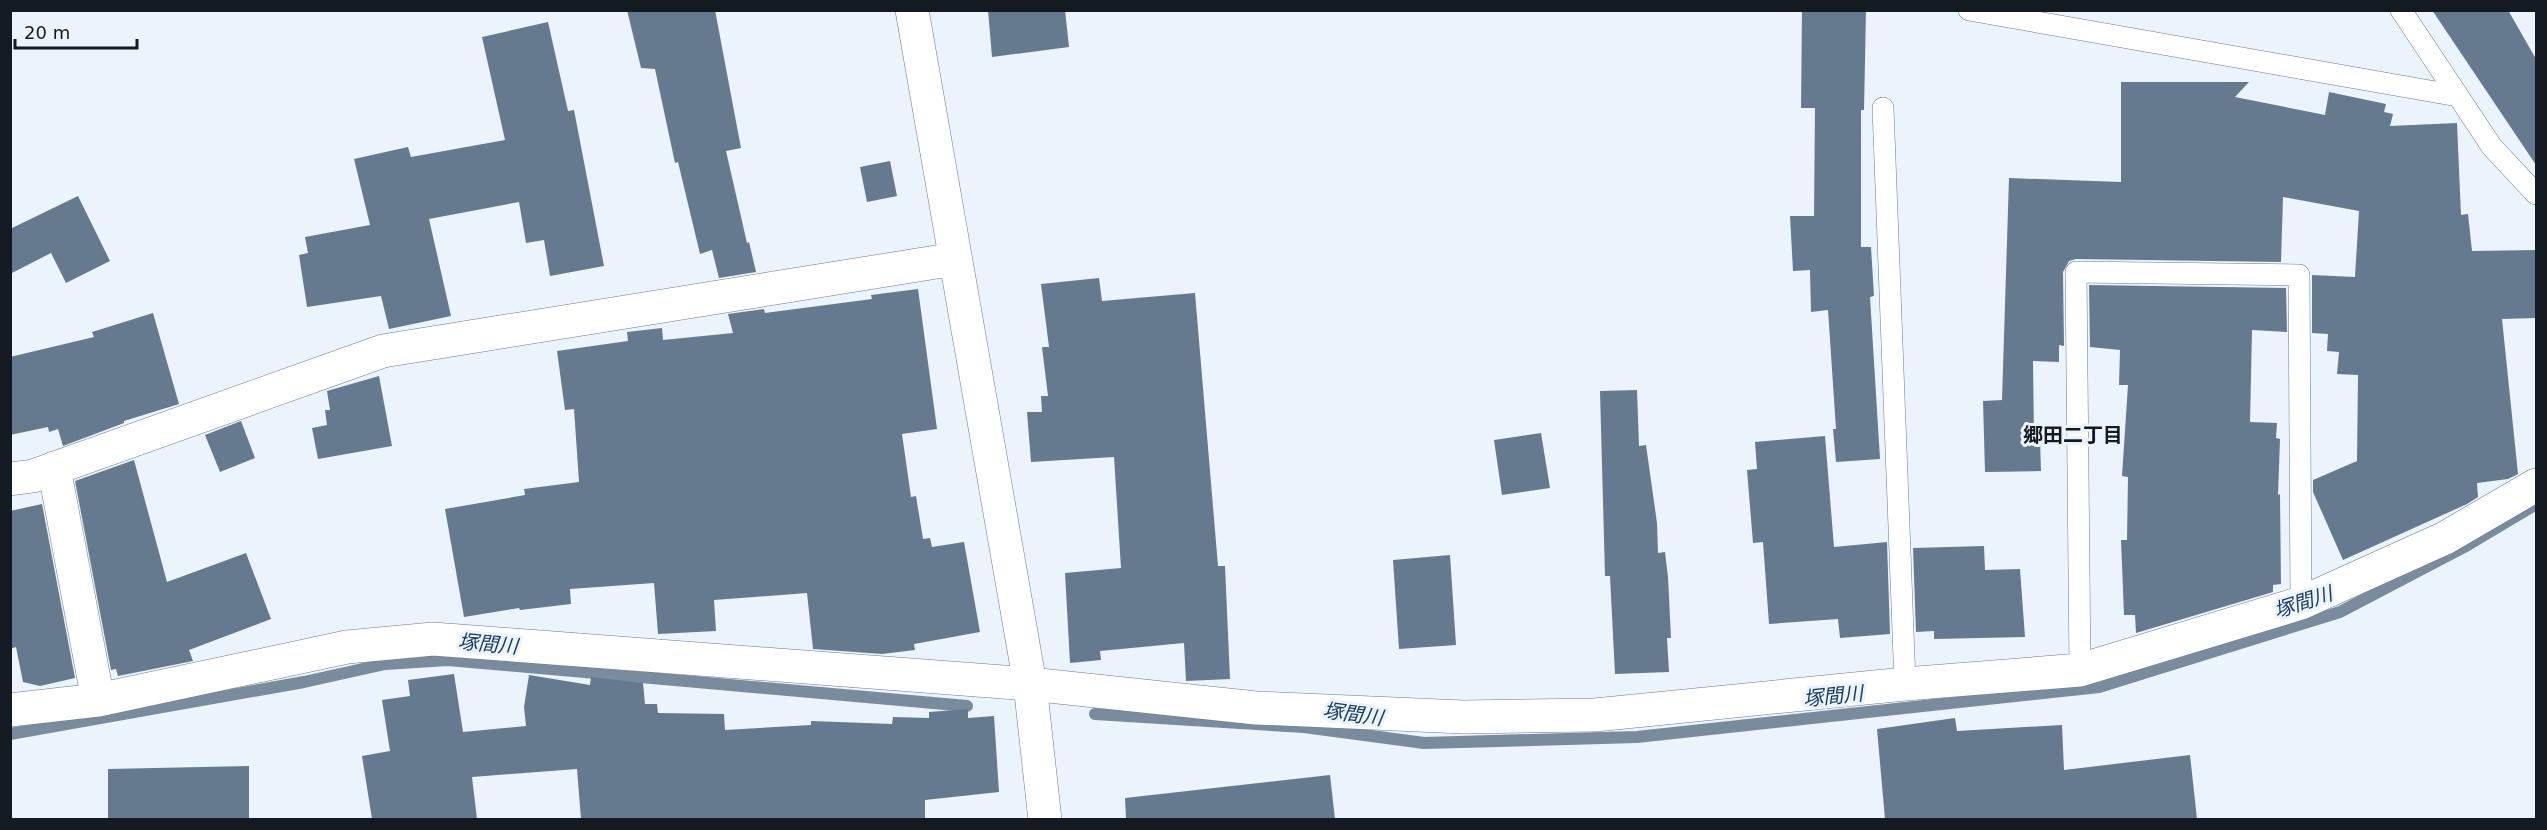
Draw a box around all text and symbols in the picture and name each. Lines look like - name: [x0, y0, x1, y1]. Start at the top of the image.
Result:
- scale bar: [15, 12, 136, 50]
- text: 20 m: [24, 22, 70, 43]
- district label: 郷田二丁目: [2023, 423, 2123, 447]
- water label: 塚間川: [2271, 581, 2337, 623]
- water label: 塚間川: [457, 629, 521, 659]
- water label: 塚間川: [1802, 681, 1866, 711]
- water label: 塚間川: [1322, 698, 1386, 730]

